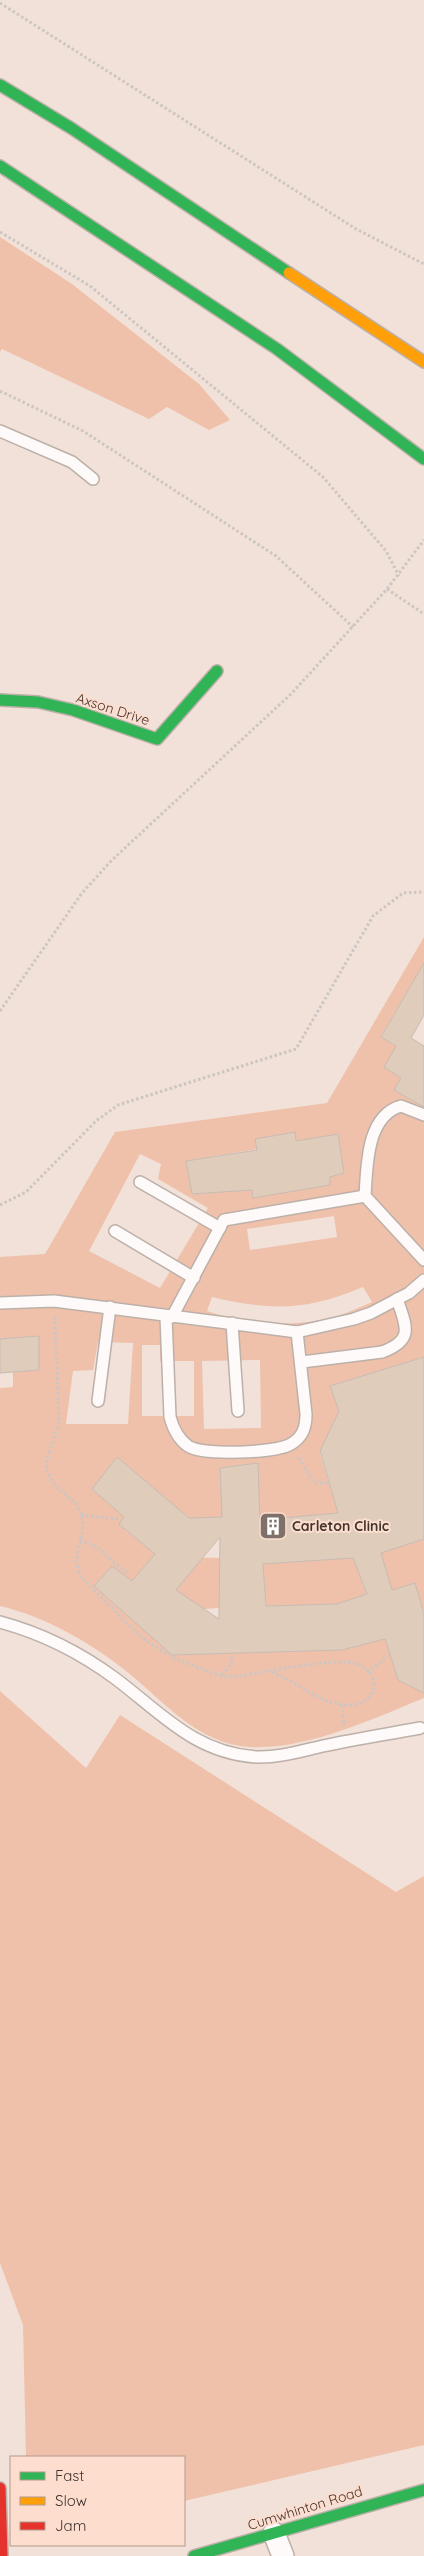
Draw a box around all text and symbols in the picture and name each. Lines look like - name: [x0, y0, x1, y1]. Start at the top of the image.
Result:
- street label: Axson Drive: [74, 689, 152, 729]
- building icon: Carleton Clinic: [258, 1511, 288, 1541]
- place label: Carleton Clinic: [292, 1517, 389, 1535]
- legend: [10, 2456, 185, 2546]
- text: Fast: [55, 2466, 84, 2485]
- street label: Cumwhinton Road: [245, 2482, 365, 2534]
- text: Slow: [55, 2491, 87, 2510]
- text: Jam: [55, 2516, 86, 2535]

